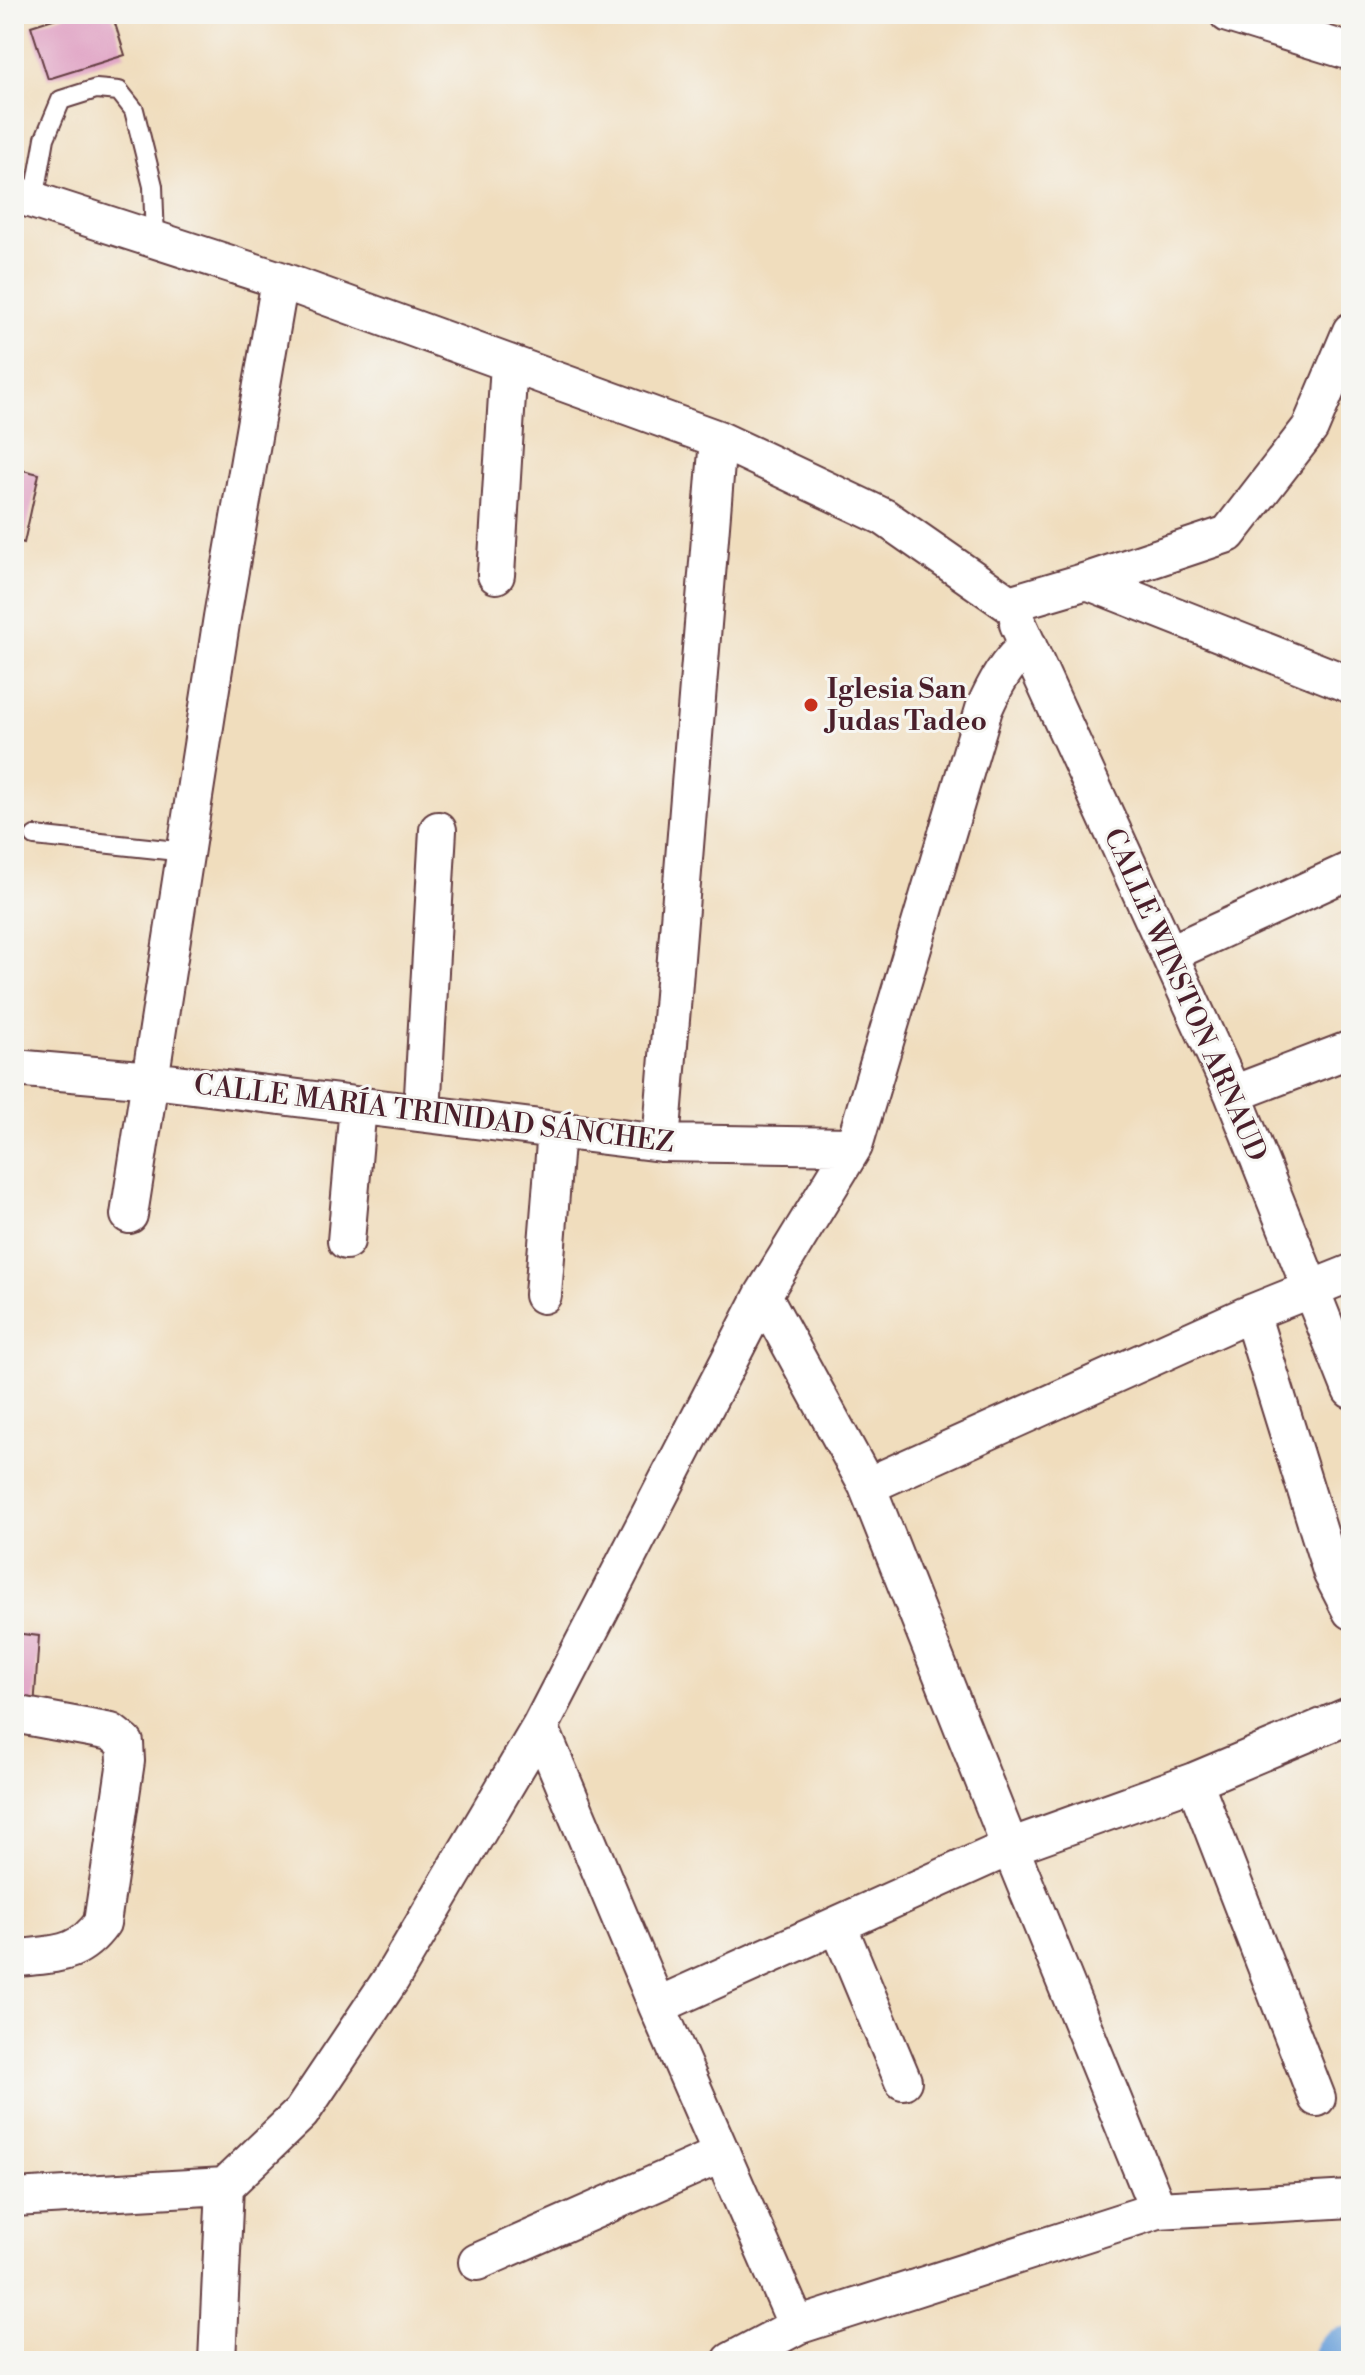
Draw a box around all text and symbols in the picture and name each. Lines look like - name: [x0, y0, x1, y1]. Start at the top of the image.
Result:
- place label: Iglesia San Judas Tadeo: [823, 672, 987, 739]
- marker: Iglesia San Judas Tadeo: [802, 696, 820, 714]
- street label: CALLE WINSTON ARNAUD: [1096, 823, 1274, 1167]
- street label: CALLE MARÍA TRINIDAD SÁNCHEZ: [192, 1065, 676, 1161]

